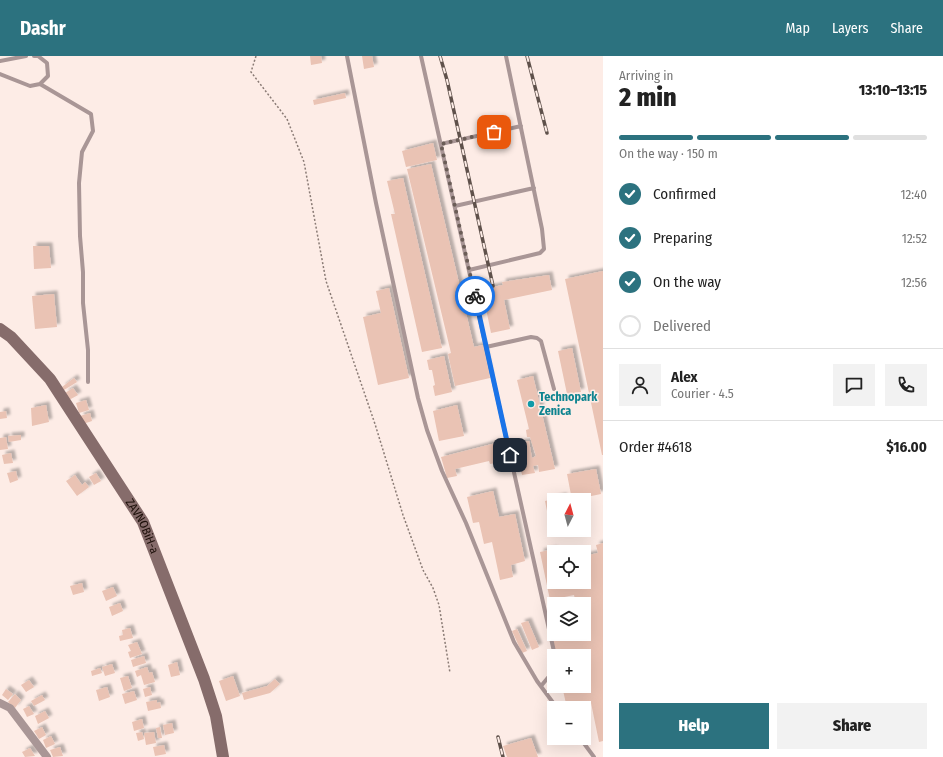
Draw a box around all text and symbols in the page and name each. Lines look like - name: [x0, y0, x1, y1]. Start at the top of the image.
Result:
- text: Dashr: [20, 17, 66, 40]
- text: Map: [786, 20, 810, 37]
- text: Layers: [832, 20, 868, 37]
- text: Share: [890, 20, 923, 37]
- text: Arriving in: [619, 68, 673, 83]
- text: 13:10–13:15: [859, 81, 927, 99]
- text: 2 min: [619, 82, 677, 113]
- pin: [477, 115, 511, 149]
- icon: bag: [483, 121, 505, 143]
- text: On the way · 150 m: [619, 146, 718, 161]
- icon: check: [619, 183, 641, 205]
- text: Confirmed: [653, 185, 716, 203]
- text: 12:40: [900, 187, 927, 202]
- icon: check: [619, 227, 641, 249]
- text: Preparing: [653, 229, 712, 247]
- text: 12:52: [902, 231, 927, 246]
- icon: check: [619, 271, 641, 293]
- text: On the way: [653, 273, 721, 291]
- text: 12:56: [901, 275, 927, 290]
- courier: [455, 276, 495, 316]
- icon: bike: [464, 285, 486, 307]
- text: Delivered: [653, 317, 711, 335]
- button: person: [619, 364, 661, 406]
- button: chat: [833, 364, 875, 406]
- button: phone: [885, 364, 927, 406]
- text: Alex: [671, 368, 698, 386]
- text: Courier · 4.5: [671, 386, 734, 401]
- place label: Technopark Zenica: [539, 390, 598, 418]
- marker: Technopark Zenica: [526, 399, 536, 409]
- pin: [493, 438, 527, 472]
- text: Order #4618: [619, 438, 692, 456]
- text: $16.00: [886, 438, 927, 456]
- icon: home: [499, 444, 521, 466]
- north arrow: [547, 493, 591, 537]
- map controls: [547, 493, 591, 745]
- street label: ZAVNOBiH-a: [123, 496, 162, 556]
- button: locate: [547, 545, 591, 589]
- button: layers: [547, 597, 591, 641]
- button: +: [547, 649, 591, 693]
- button: −: [547, 701, 591, 745]
- button: Help: [619, 703, 769, 749]
- button: Share: [777, 703, 927, 749]

